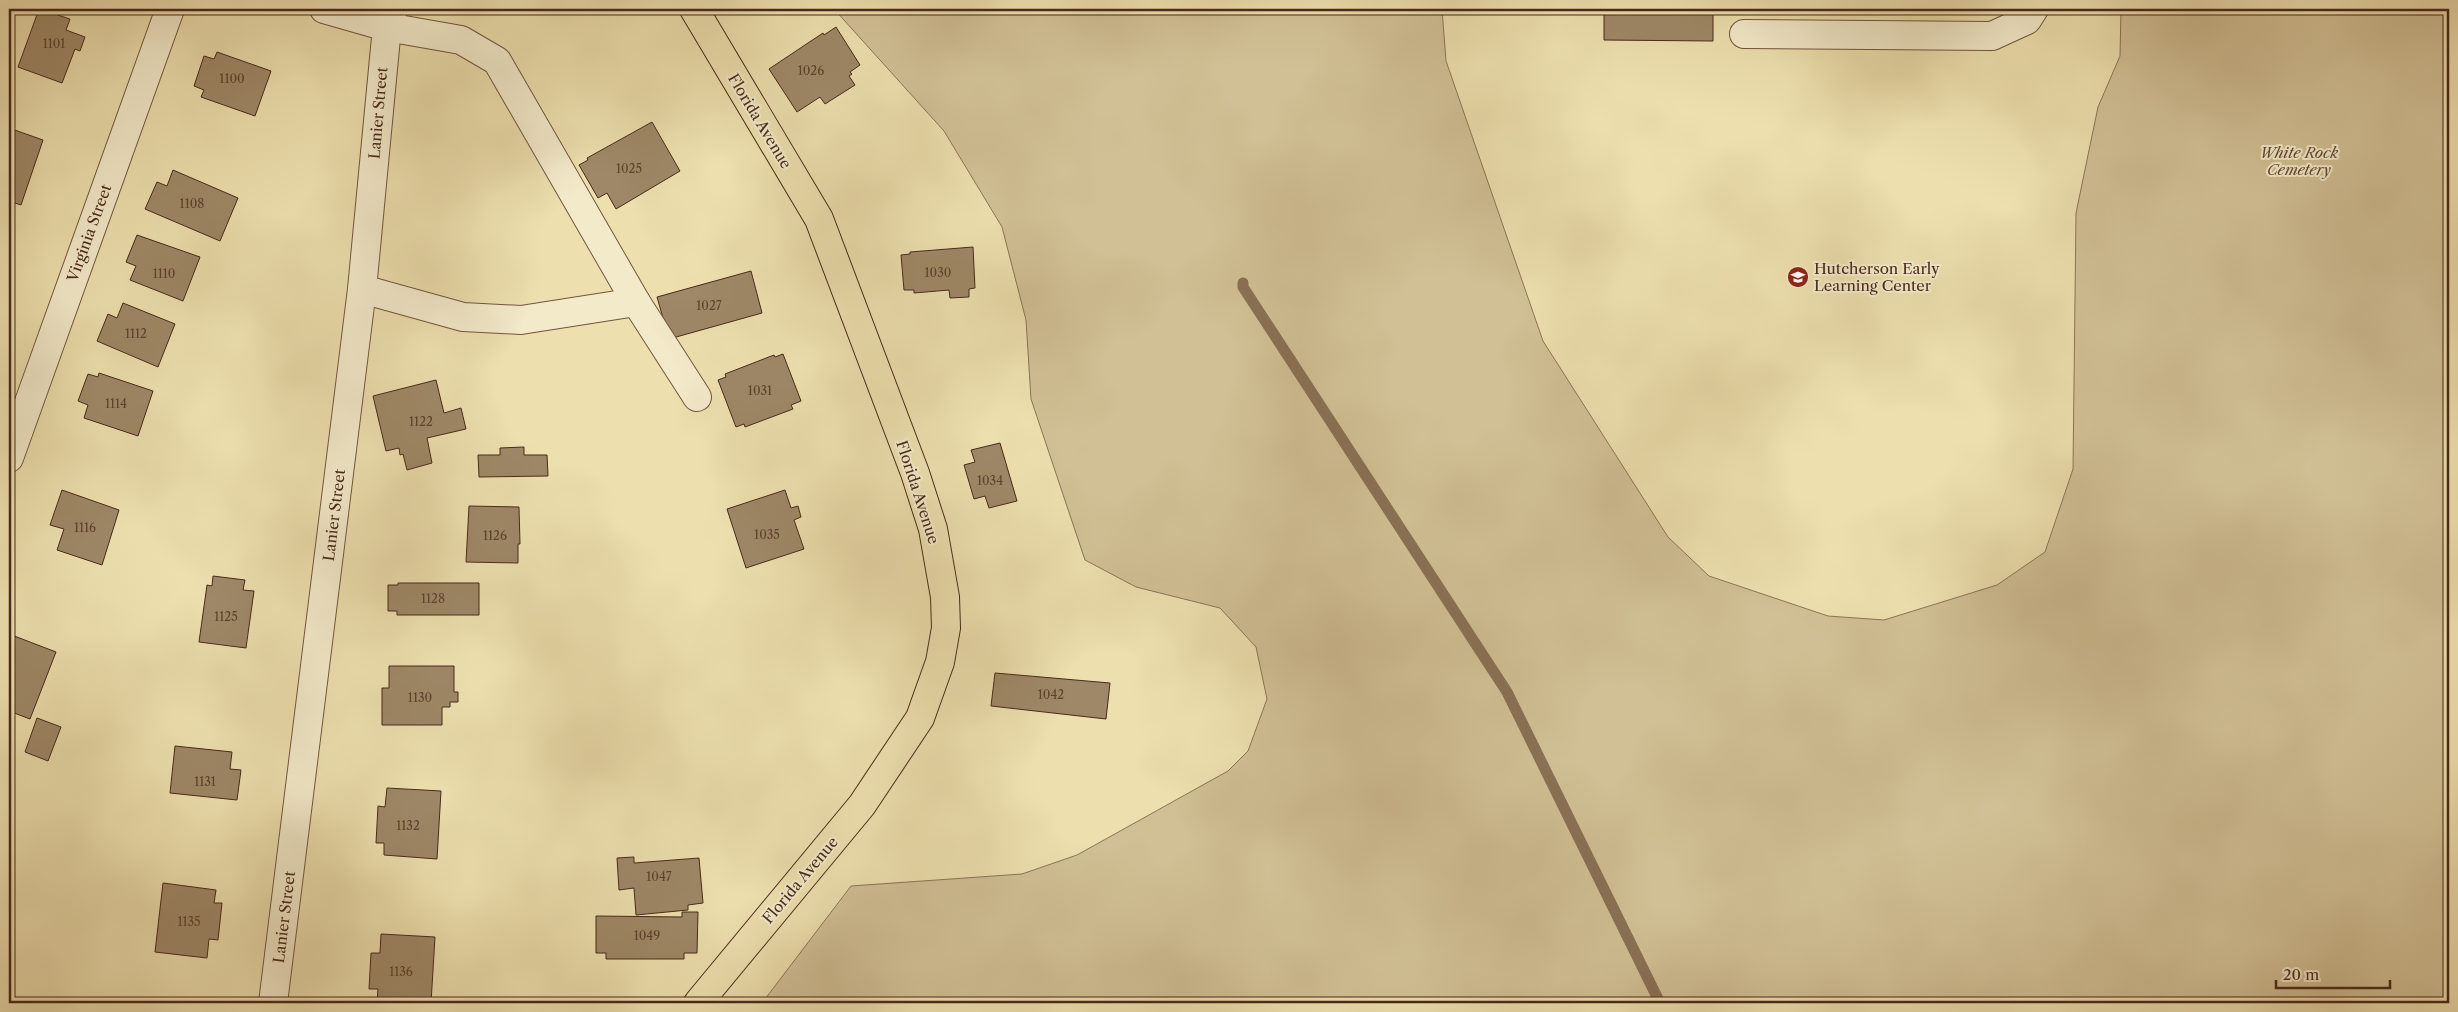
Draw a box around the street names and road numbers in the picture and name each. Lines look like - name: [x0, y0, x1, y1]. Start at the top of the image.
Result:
- street label: Lanier Street: [364, 65, 392, 160]
- street label: Florida Avenue: [724, 70, 796, 172]
- street label: Virginia Street: [62, 181, 116, 285]
- street label: Florida Avenue: [892, 438, 944, 546]
- street label: Lanier Street: [319, 467, 349, 562]
- street label: Florida Avenue: [758, 833, 842, 927]
- street label: Lanier Street: [269, 869, 299, 964]

